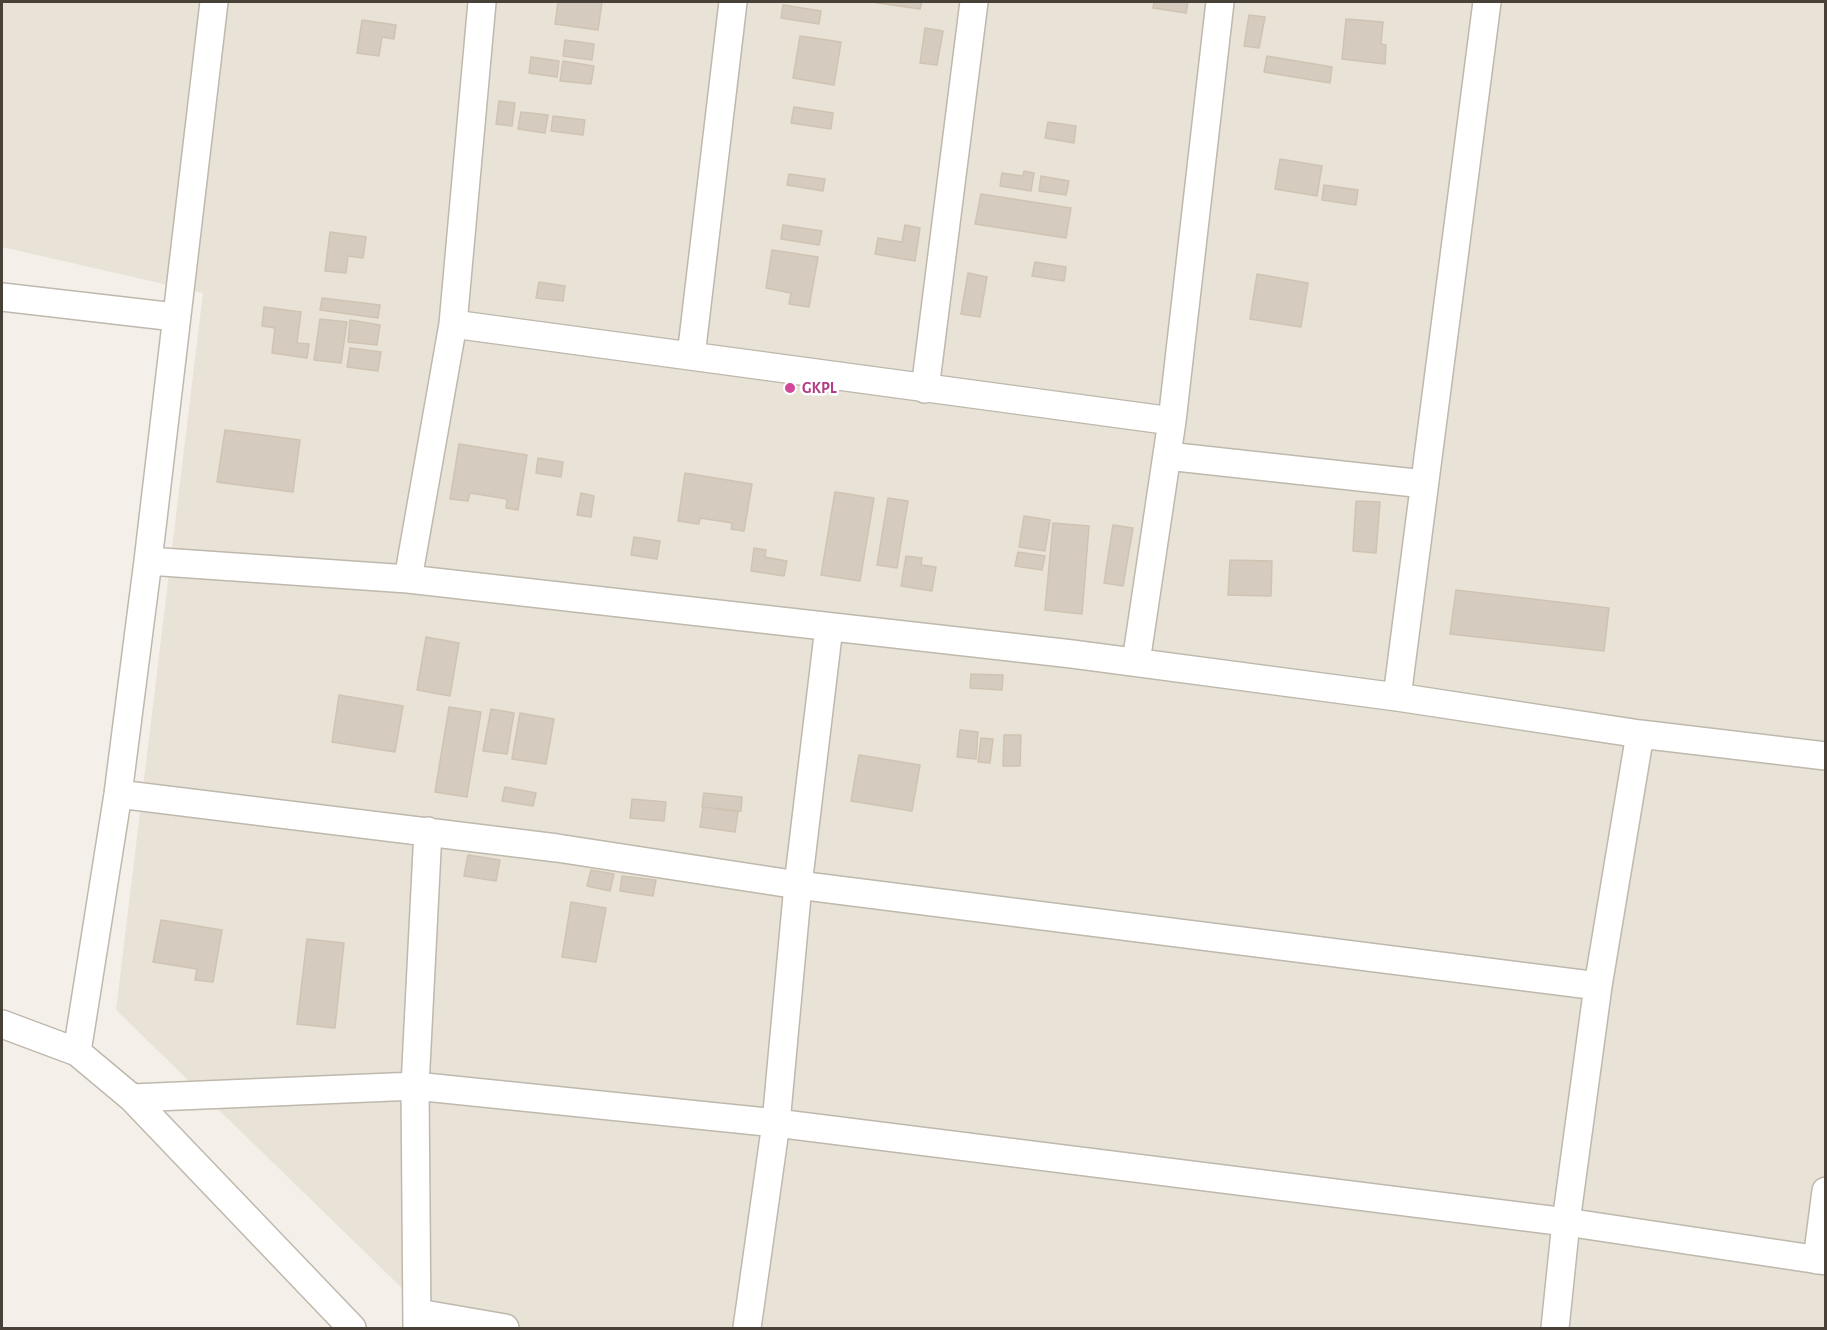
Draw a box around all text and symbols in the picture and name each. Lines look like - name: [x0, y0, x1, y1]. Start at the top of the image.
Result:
- place label: GKPL: [802, 378, 837, 398]
- marker: GKPL: [783, 381, 797, 395]

